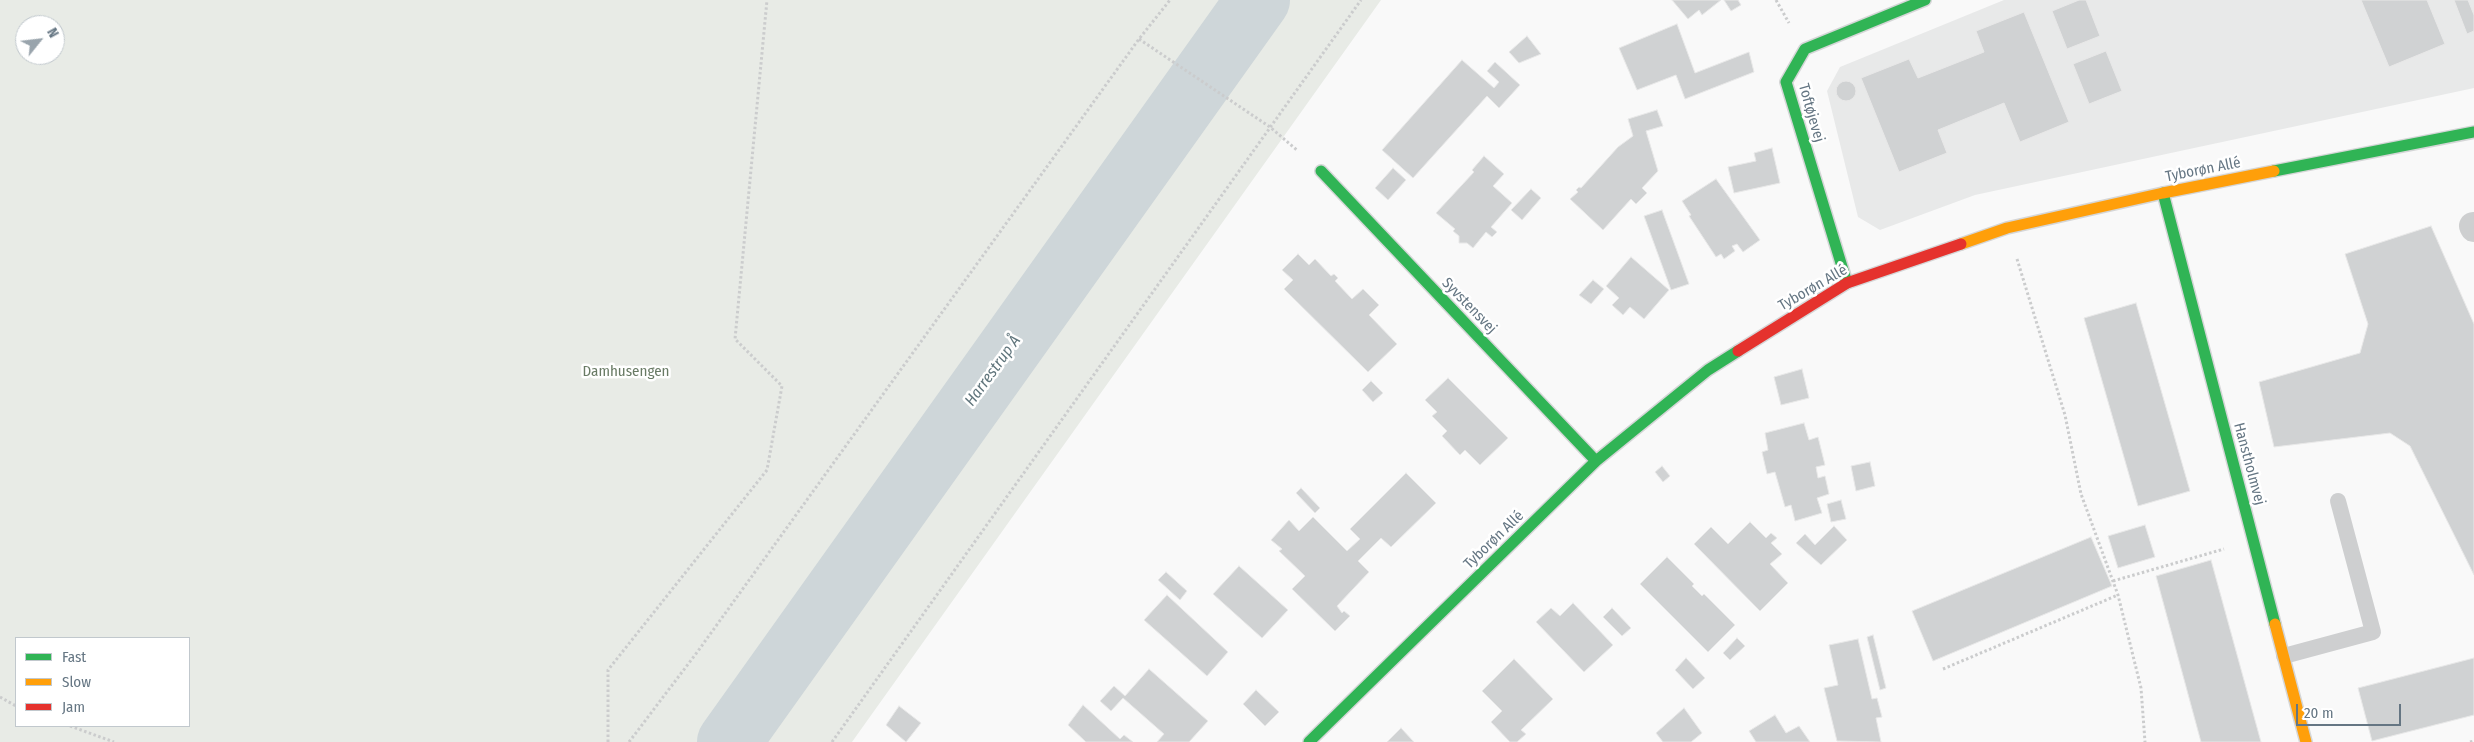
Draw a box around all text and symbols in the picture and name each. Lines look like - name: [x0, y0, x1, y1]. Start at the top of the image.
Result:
- north arrow: [15, 15, 65, 65]
- text: N: [43, 25, 62, 41]
- street label: Toftøjevej: [1794, 82, 1828, 144]
- street label: Tyborøn Allé: [2164, 154, 2242, 186]
- street label: Tyborøn Allé: [1776, 261, 1850, 315]
- street label: Syvstensvej: [1438, 274, 1500, 338]
- water label: Harrestrup Å: [961, 332, 1025, 410]
- park label: Damhusengen: [582, 363, 670, 381]
- street label: Hanstholmvej: [2229, 421, 2269, 507]
- street label: Tyborøn Allé: [1460, 507, 1528, 573]
- legend: [15, 637, 190, 727]
- text: Fast: [62, 648, 86, 666]
- text: Slow: [62, 673, 91, 691]
- scale bar: [2299, 694, 2404, 726]
- text: Jam: [62, 698, 85, 716]
- text: 20 m: [2304, 704, 2334, 722]

